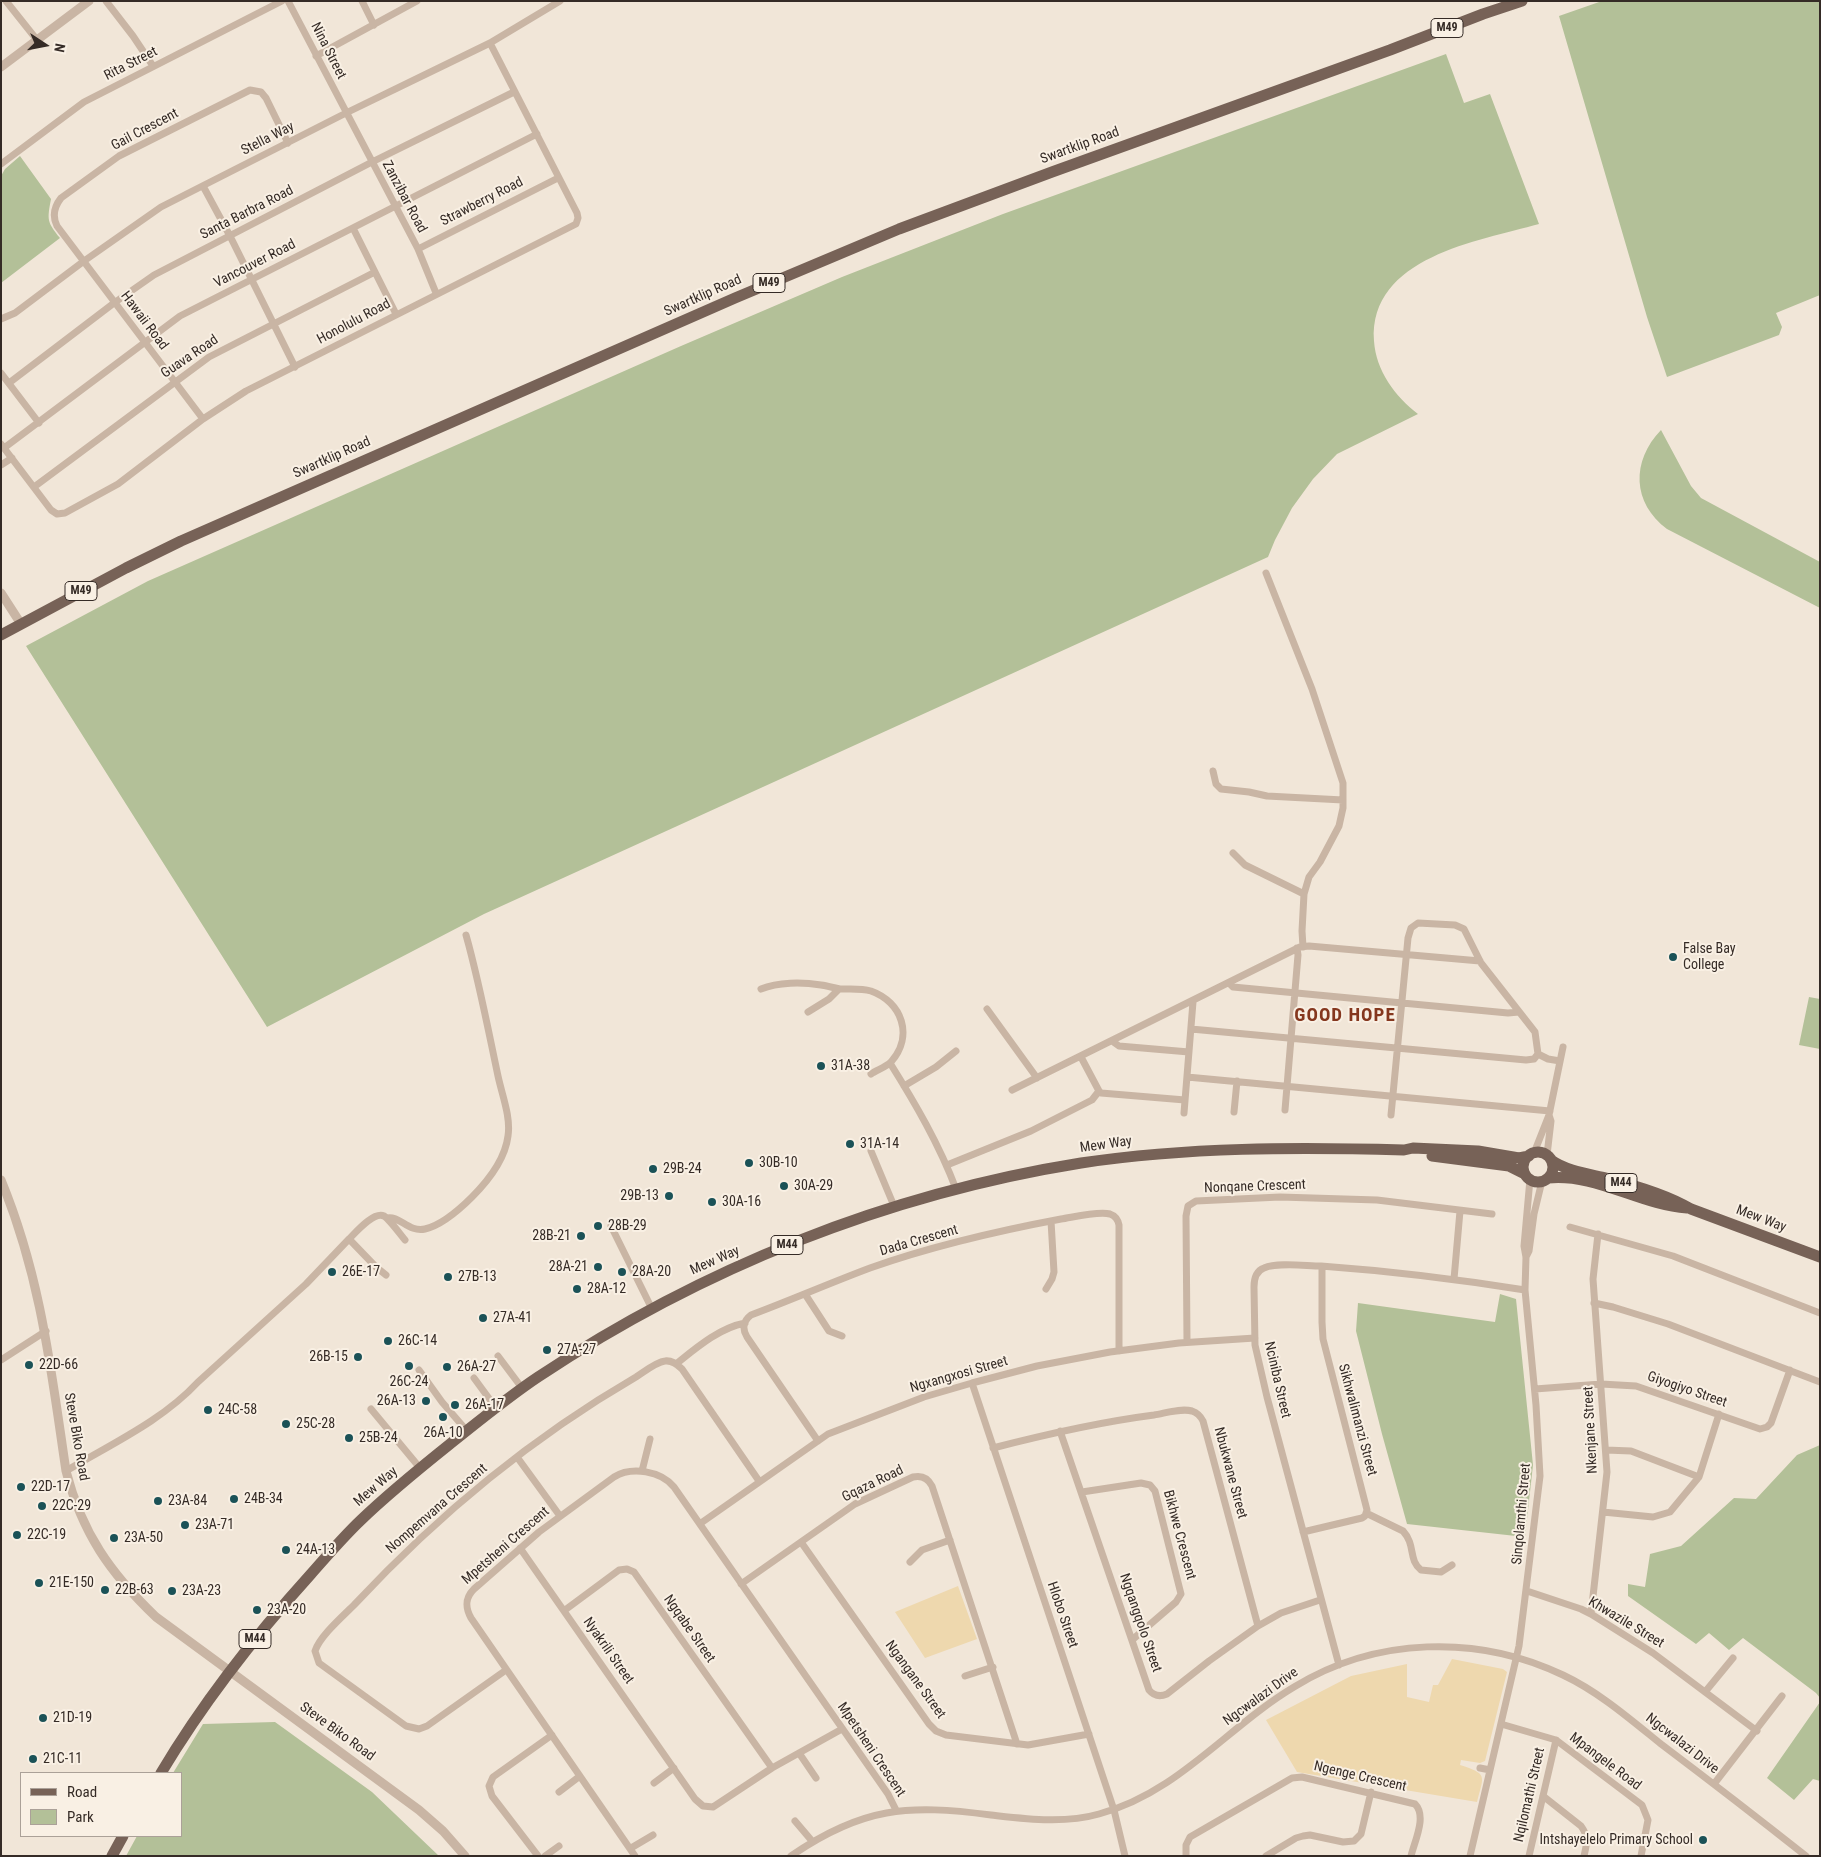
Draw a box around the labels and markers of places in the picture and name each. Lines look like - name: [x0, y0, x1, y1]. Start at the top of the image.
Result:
- place label: False Bay College: [1683, 941, 1736, 974]
- marker: False Bay College: [1667, 951, 1679, 963]
- place label: 31A-38: [831, 1058, 870, 1074]
- marker: 31A-38: [815, 1060, 827, 1072]
- place label: 31A-14: [860, 1136, 899, 1152]
- marker: 31A-14: [844, 1138, 856, 1150]
- place label: 30B-10: [759, 1155, 798, 1171]
- marker: 30B-10: [743, 1157, 755, 1169]
- place label: 29B-24: [663, 1161, 702, 1177]
- marker: 29B-24: [647, 1163, 659, 1175]
- place label: 30A-29: [794, 1178, 833, 1194]
- marker: 30A-29: [778, 1180, 790, 1192]
- place label: 29B-13: [620, 1188, 659, 1204]
- marker: 29B-13: [663, 1190, 675, 1202]
- place label: 30A-16: [722, 1194, 761, 1210]
- marker: 30A-16: [706, 1196, 718, 1208]
- place label: 28B-29: [608, 1218, 647, 1234]
- marker: 28B-29: [592, 1220, 604, 1232]
- place label: 28B-21: [532, 1228, 571, 1244]
- marker: 28B-21: [575, 1230, 587, 1242]
- place label: 28A-21: [549, 1259, 588, 1275]
- marker: 28A-21: [592, 1261, 604, 1273]
- place label: 26E-17: [342, 1264, 380, 1280]
- place label: 28A-20: [632, 1264, 671, 1280]
- marker: 26E-17: [326, 1266, 338, 1278]
- marker: 28A-20: [616, 1266, 628, 1278]
- place label: 27B-13: [458, 1269, 497, 1285]
- marker: 27B-13: [442, 1271, 454, 1283]
- place label: 28A-12: [587, 1281, 626, 1297]
- marker: 28A-12: [571, 1283, 583, 1295]
- place label: 27A-41: [493, 1310, 532, 1326]
- marker: 27A-41: [477, 1312, 489, 1324]
- place label: 26C-14: [398, 1333, 437, 1349]
- marker: 26C-14: [382, 1335, 394, 1347]
- place label: 27A-27: [557, 1342, 596, 1358]
- marker: 27A-27: [541, 1344, 553, 1356]
- place label: 26B-15: [309, 1349, 348, 1365]
- marker: 26B-15: [352, 1351, 364, 1363]
- place label: 22D-66: [39, 1357, 78, 1373]
- marker: 22D-66: [23, 1359, 35, 1371]
- place label: 26A-27: [457, 1359, 496, 1375]
- marker: 26C-24: [403, 1360, 415, 1372]
- marker: 26A-27: [441, 1361, 453, 1373]
- place label: 26C-24: [389, 1374, 429, 1390]
- place label: 26A-13: [377, 1393, 416, 1409]
- marker: 26A-13: [420, 1395, 432, 1407]
- place label: 26A-17: [465, 1397, 504, 1413]
- marker: 26A-17: [449, 1399, 461, 1411]
- place label: 24C-58: [218, 1402, 257, 1418]
- marker: 24C-58: [202, 1404, 214, 1416]
- marker: 26A-10: [437, 1411, 449, 1423]
- place label: 25C-28: [296, 1416, 335, 1432]
- marker: 25C-28: [280, 1418, 292, 1430]
- place label: 26A-10: [423, 1425, 463, 1441]
- place label: 25B-24: [359, 1430, 398, 1446]
- marker: 25B-24: [343, 1432, 355, 1444]
- place label: 22D-17: [31, 1479, 70, 1495]
- marker: 22D-17: [15, 1481, 27, 1493]
- place label: 24B-34: [244, 1491, 283, 1507]
- place label: 23A-84: [168, 1493, 207, 1509]
- marker: 24B-34: [228, 1493, 240, 1505]
- marker: 23A-84: [152, 1495, 164, 1507]
- place label: 22C-29: [52, 1498, 91, 1514]
- marker: 22C-29: [36, 1500, 48, 1512]
- place label: 23A-71: [195, 1517, 234, 1533]
- marker: 23A-71: [179, 1519, 191, 1531]
- place label: 22C-19: [27, 1527, 66, 1543]
- marker: 22C-19: [11, 1529, 23, 1541]
- place label: 23A-50: [124, 1530, 163, 1546]
- marker: 23A-50: [108, 1532, 120, 1544]
- place label: 24A-13: [296, 1542, 335, 1558]
- marker: 24A-13: [280, 1544, 292, 1556]
- place label: 21E-150: [49, 1575, 94, 1591]
- marker: 21E-150: [33, 1577, 45, 1589]
- place label: 22B-63: [115, 1582, 154, 1598]
- place label: 23A-23: [182, 1583, 221, 1599]
- marker: 22B-63: [99, 1584, 111, 1596]
- marker: 23A-23: [166, 1585, 178, 1597]
- place label: 23A-20: [267, 1602, 306, 1618]
- marker: 23A-20: [251, 1604, 263, 1616]
- place label: 21D-19: [53, 1710, 92, 1726]
- marker: 21D-19: [37, 1712, 49, 1724]
- place label: 21C-11: [43, 1751, 82, 1767]
- marker: 21C-11: [27, 1753, 39, 1765]
- place label: Intshayelelo Primary School: [1540, 1832, 1693, 1848]
- marker: Intshayelelo Primary School: [1697, 1834, 1709, 1846]

